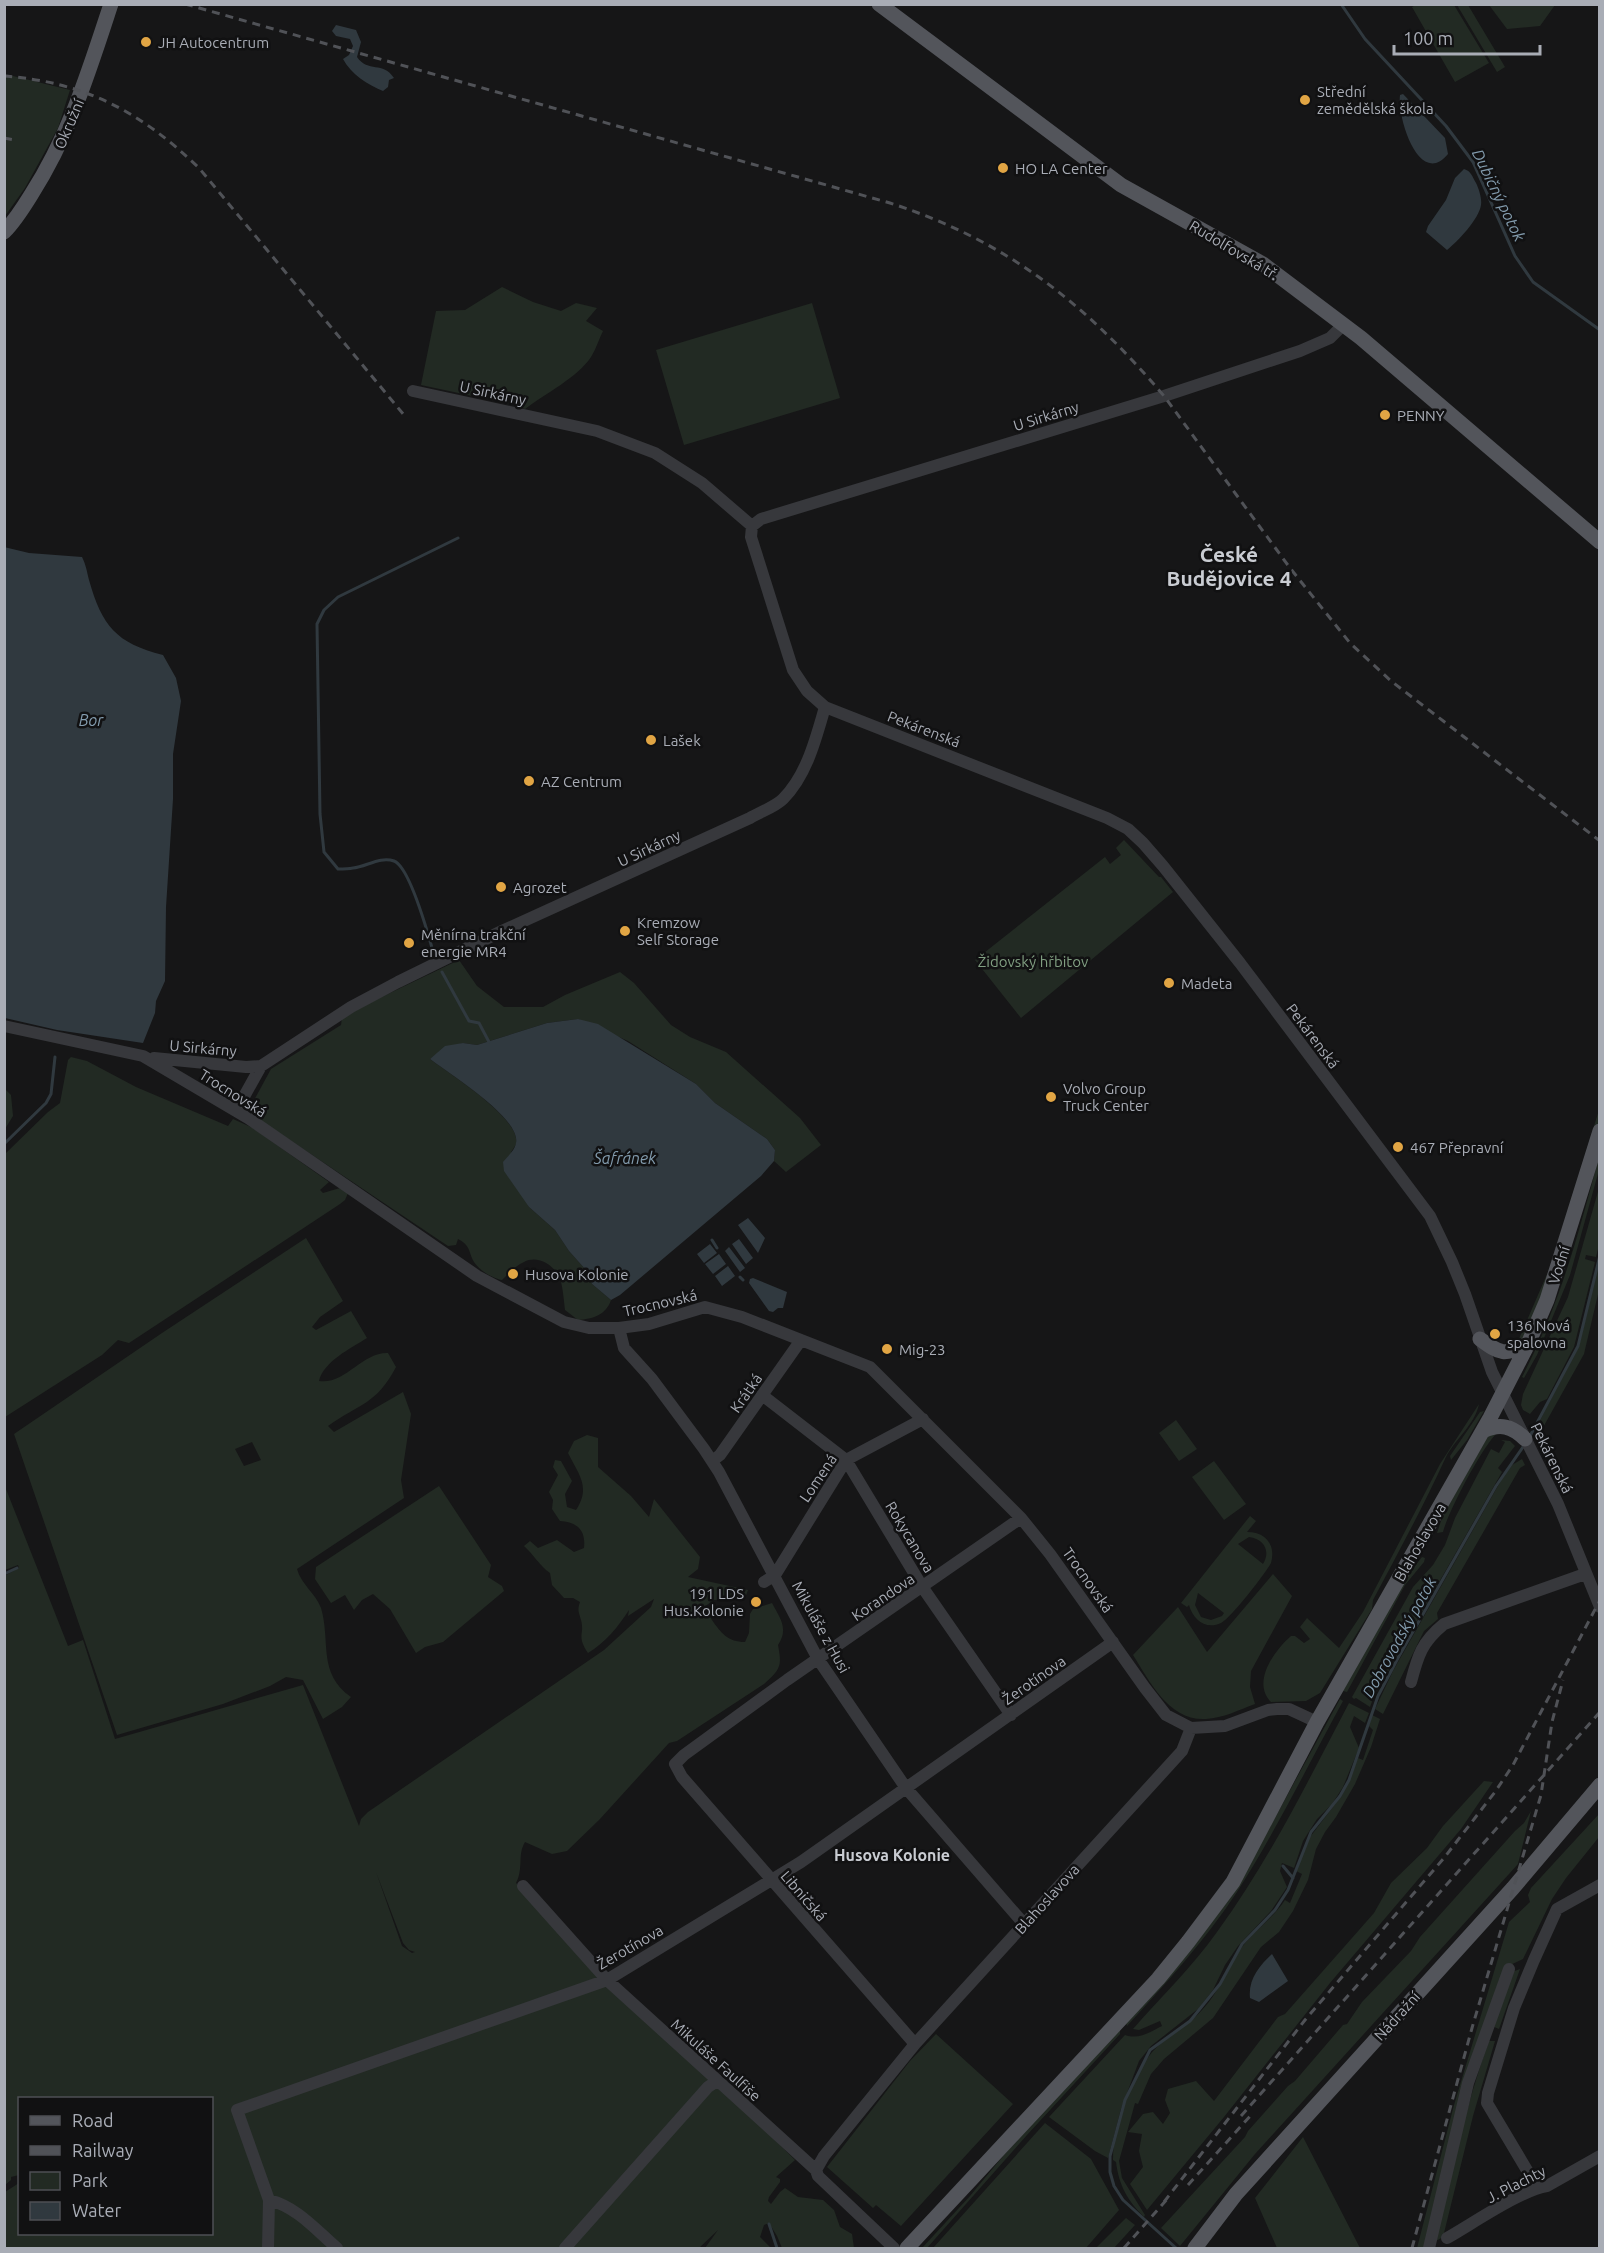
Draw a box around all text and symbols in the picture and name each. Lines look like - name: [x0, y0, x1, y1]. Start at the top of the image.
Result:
- scale bar: [1394, 18, 1540, 56]
- text: 100 m: [1403, 28, 1453, 48]
- place label: JH Autocentrum: [158, 34, 269, 51]
- marker: JH Autocentrum: [139, 35, 153, 49]
- place label: Střední zemědělská škola: [1317, 83, 1434, 117]
- marker: Střední zemědělská škola: [1298, 93, 1312, 107]
- street label: Okružní: [51, 96, 87, 152]
- water label: Dubičný potok: [1469, 146, 1529, 245]
- place label: HO LA Center: [1015, 160, 1108, 177]
- marker: HO LA Center: [996, 161, 1010, 175]
- street label: Rudolfovská tř.: [1186, 217, 1282, 283]
- street label: U Sirkárny: [458, 378, 528, 408]
- street label: U Sirkárny: [1011, 398, 1081, 434]
- place label: PENNY: [1397, 407, 1445, 424]
- marker: PENNY: [1378, 408, 1392, 422]
- district label: České Budějovice 4: [1166, 542, 1292, 590]
- street label: Pekárenská: [885, 707, 963, 751]
- water label: Bor: [79, 711, 104, 729]
- place label: Lašek: [663, 732, 701, 749]
- marker: Lašek: [644, 733, 658, 747]
- place label: AZ Centrum: [541, 773, 622, 790]
- marker: AZ Centrum: [522, 774, 536, 788]
- street label: U Sirkárny: [615, 826, 683, 870]
- place label: Agrozet: [513, 879, 567, 896]
- marker: Agrozet: [494, 880, 508, 894]
- place label: Kremzow Self Storage: [637, 914, 719, 948]
- marker: Kremzow Self Storage: [618, 924, 632, 938]
- place label: Měnírna trakční energie MR4: [421, 926, 526, 960]
- marker: Měnírna trakční energie MR4: [402, 936, 416, 950]
- park label: Židovský hřbitov: [978, 953, 1089, 970]
- place label: Madeta: [1181, 975, 1232, 992]
- marker: Madeta: [1162, 976, 1176, 990]
- street label: Pekárenská: [1283, 1000, 1343, 1072]
- street label: U Sirkárny: [169, 1037, 237, 1059]
- street label: Trocnovská: [196, 1066, 270, 1120]
- place label: Volvo Group Truck Center: [1063, 1080, 1149, 1114]
- marker: Volvo Group Truck Center: [1044, 1090, 1058, 1104]
- place label: 467 Přepravní: [1410, 1139, 1504, 1156]
- marker: 467 Přepravní: [1391, 1140, 1405, 1154]
- water label: Šafránek: [593, 1148, 657, 1167]
- street label: Vodní: [1545, 1244, 1573, 1286]
- place label: Husova Kolonie: [525, 1266, 629, 1283]
- marker: Husova Kolonie: [506, 1267, 520, 1281]
- street label: Trocnovská: [621, 1286, 699, 1320]
- place label: 136 Nová spalovna: [1507, 1317, 1570, 1351]
- marker: 136 Nová spalovna: [1488, 1327, 1502, 1341]
- place label: Mig-23: [899, 1341, 946, 1358]
- marker: Mig-23: [880, 1342, 894, 1356]
- street label: Krátká: [727, 1370, 765, 1416]
- street label: Pekárenská: [1528, 1420, 1576, 1496]
- street label: Lomená: [796, 1451, 840, 1505]
- street label: Rokycanova: [882, 1498, 938, 1576]
- street label: Blahoslavova: [1391, 1500, 1449, 1584]
- street label: Trocnovská: [1059, 1544, 1117, 1616]
- street label: Korandova: [848, 1570, 918, 1624]
- water label: Dobrovodský potok: [1358, 1573, 1440, 1700]
- street label: Mikuláše z Husi: [789, 1578, 853, 1676]
- place label: 191 LDS Hus.Kolonie: [664, 1585, 744, 1619]
- marker: 191 LDS Hus.Kolonie: [749, 1595, 763, 1609]
- street label: Žerotínova: [999, 1652, 1069, 1708]
- district label: Husova Kolonie: [834, 1846, 950, 1864]
- street label: Blahoslavova: [1011, 1861, 1083, 1937]
- street label: Libničská: [778, 1867, 830, 1925]
- street label: Žerotínova: [594, 1921, 666, 1973]
- street label: Nádražní: [1371, 1988, 1424, 2044]
- street label: Mikuláše Faulfiše: [668, 2015, 764, 2105]
- legend: [18, 2097, 213, 2235]
- text: Road: [72, 2110, 114, 2130]
- text: Railway: [72, 2140, 134, 2160]
- street label: J. Plachty: [1484, 2162, 1548, 2206]
- text: Park: [72, 2170, 108, 2190]
- text: Water: [72, 2200, 122, 2220]

